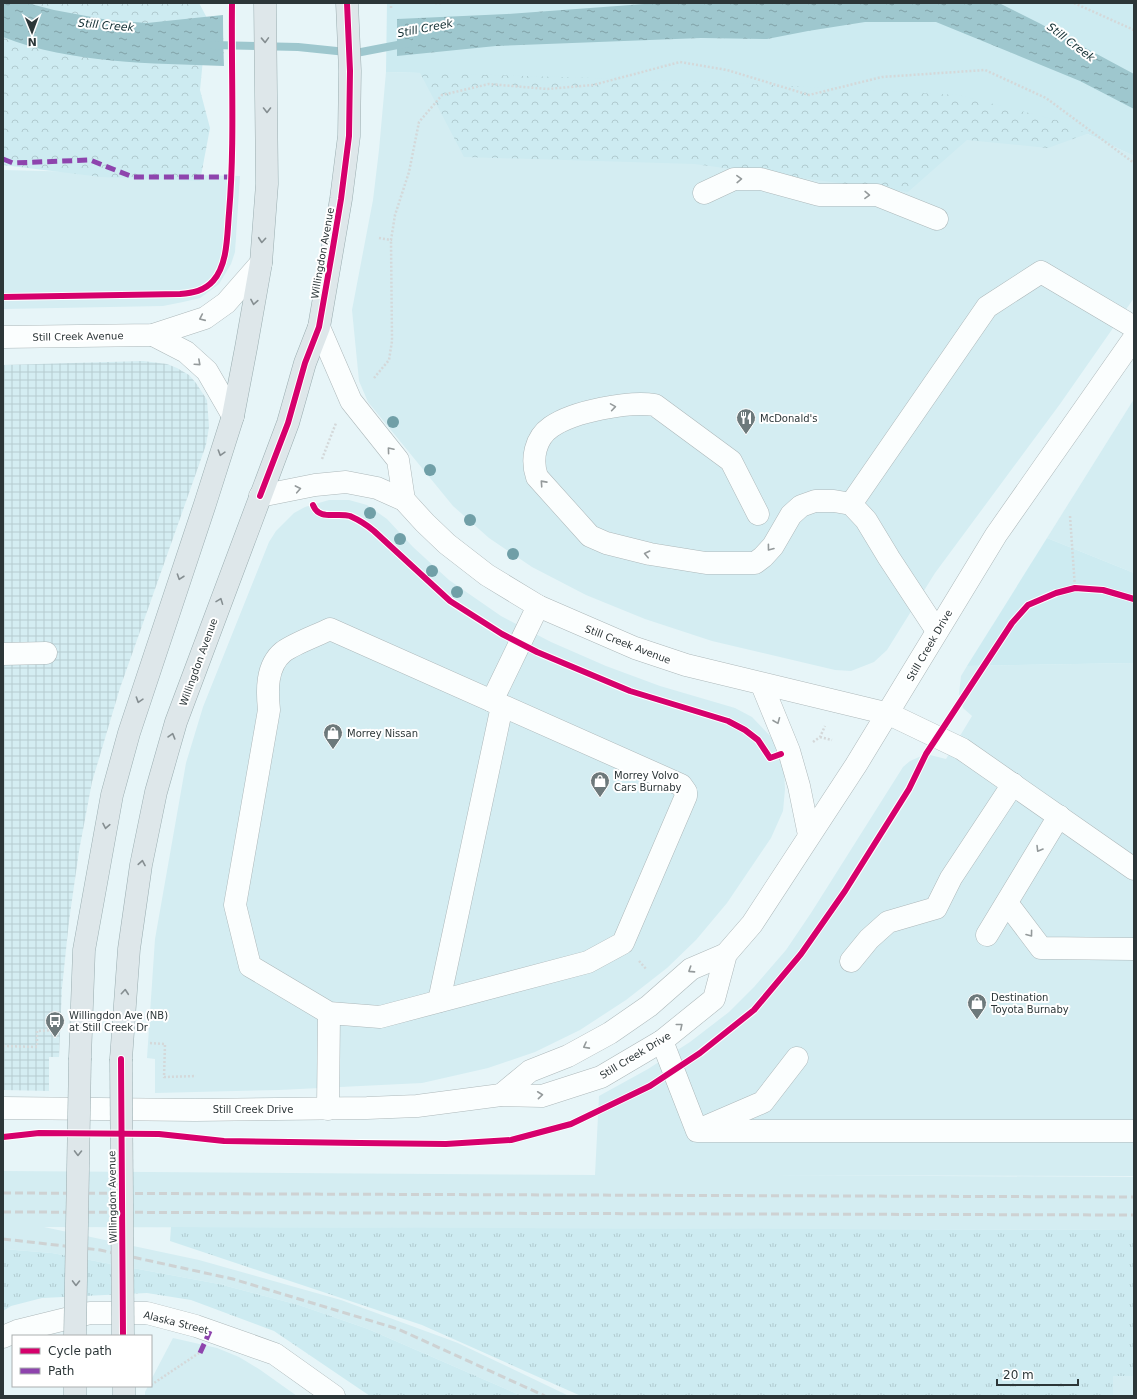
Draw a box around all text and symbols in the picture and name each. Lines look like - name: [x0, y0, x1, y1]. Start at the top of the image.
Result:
- north arrow: [12, 12, 52, 52]
- water label: Still Creek: [77, 17, 135, 34]
- water label: Still Creek: [396, 17, 454, 40]
- water label: Still Creek: [1044, 20, 1097, 65]
- text: N: [27, 35, 37, 48]
- one-way arrow: [261, 37, 270, 43]
- one-way arrow: [263, 107, 271, 113]
- one-way arrow: [736, 175, 742, 183]
- one-way arrow: [864, 191, 870, 199]
- street label: Willingdon Avenue: [309, 207, 336, 300]
- one-way arrow: [258, 237, 267, 243]
- one-way arrow: [250, 298, 259, 305]
- one-way arrow: [199, 313, 207, 321]
- street label: Still Creek Avenue: [32, 330, 124, 343]
- one-way arrow: [193, 358, 201, 366]
- one-way arrow: [610, 403, 616, 412]
- restaurant icon: McDonald's: [735, 407, 757, 435]
- place label: McDonald's: [760, 413, 818, 424]
- one-way arrow: [387, 448, 394, 455]
- one-way arrow: [217, 450, 226, 457]
- one-way arrow: [541, 481, 548, 488]
- one-way arrow: [295, 485, 301, 493]
- one-way arrow: [768, 544, 775, 551]
- one-way arrow: [644, 550, 650, 558]
- one-way arrow: [177, 573, 185, 580]
- one-way arrow: [216, 598, 224, 605]
- street label: Still Creek Drive: [905, 608, 954, 683]
- street label: Willingdon Avenue: [177, 617, 219, 708]
- street label: Still Creek Avenue: [583, 623, 672, 666]
- one-way arrow: [136, 696, 144, 703]
- one-way arrow: [772, 717, 780, 724]
- shop icon: Morrey Nissan: [322, 722, 344, 750]
- place label: Morrey Nissan: [347, 728, 418, 739]
- one-way arrow: [167, 733, 176, 740]
- shop icon: Morrey Volvo Cars Burnaby: [589, 770, 611, 798]
- place label: Morrey Volvo Cars Burnaby: [614, 770, 682, 793]
- one-way arrow: [102, 822, 111, 829]
- one-way arrow: [1037, 845, 1044, 852]
- one-way arrow: [137, 860, 146, 866]
- one-way arrow: [1026, 930, 1033, 937]
- one-way arrow: [688, 965, 695, 973]
- one-way arrow: [120, 989, 129, 995]
- shop icon: Destination Toyota Burnaby: [966, 992, 988, 1020]
- place label: Destination Toyota Burnaby: [990, 992, 1069, 1015]
- bus stop icon: Willingdon Ave (NB) at Still Creek Dr: [44, 1010, 66, 1038]
- place label: Willingdon Ave (NB) at Still Creek Dr: [69, 1010, 168, 1033]
- one-way arrow: [676, 1024, 683, 1031]
- street label: Still Creek Drive: [598, 1030, 673, 1081]
- one-way arrow: [583, 1041, 590, 1049]
- one-way arrow: [537, 1091, 543, 1100]
- street label: Still Creek Drive: [213, 1104, 293, 1115]
- one-way arrow: [74, 1150, 82, 1156]
- street label: Willingdon Avenue: [106, 1151, 119, 1243]
- one-way arrow: [72, 1280, 80, 1286]
- street label: Alaska Street: [142, 1309, 209, 1336]
- legend: [12, 1335, 152, 1387]
- text: Cycle path: [48, 1344, 112, 1358]
- scale bar: [997, 1361, 1078, 1387]
- text: Path: [48, 1364, 74, 1378]
- text: 20 m: [1003, 1368, 1034, 1382]

